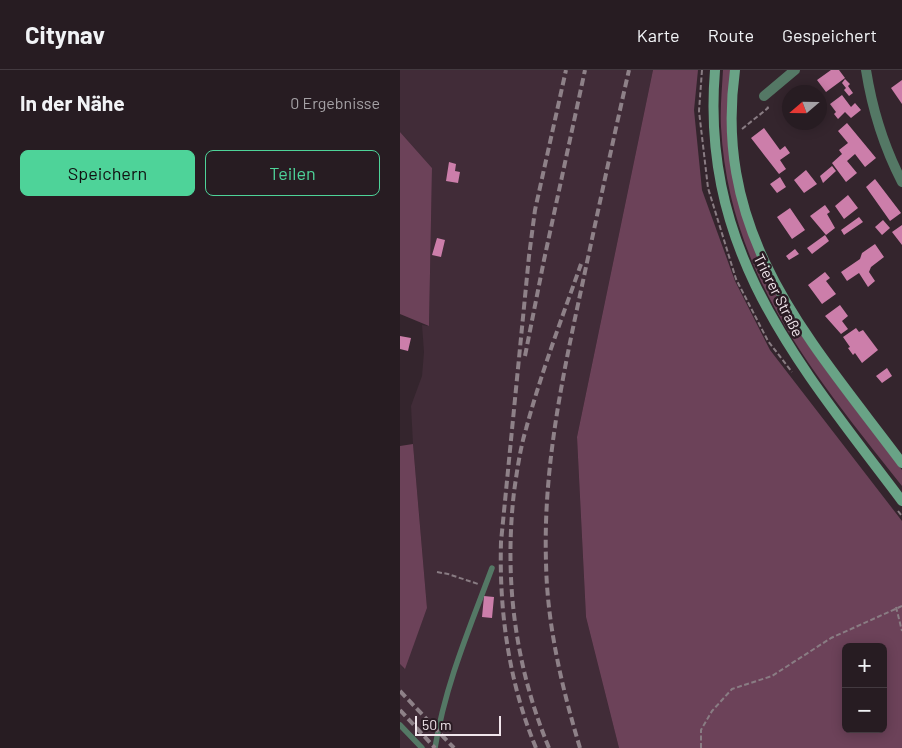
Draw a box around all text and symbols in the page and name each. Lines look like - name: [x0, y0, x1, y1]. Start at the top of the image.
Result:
- text: Citynav: [25, 20, 105, 49]
- text: Karte: [637, 24, 680, 46]
- text: Route: [708, 24, 754, 46]
- text: Gespeichert: [782, 24, 877, 46]
- north arrow: [782, 85, 827, 130]
- text: In der Nähe: [20, 90, 125, 115]
- text: 0 Ergebnisse: [290, 93, 380, 112]
- button: Speichern: [20, 150, 195, 196]
- button: Teilen: [205, 150, 380, 196]
- street label: Trierer Straße: [750, 251, 808, 339]
- map controls: [842, 643, 887, 733]
- button: +: [842, 643, 887, 688]
- button: −: [842, 688, 887, 733]
- scale bar: [415, 713, 501, 736]
- text: 50 m: [422, 716, 451, 733]

